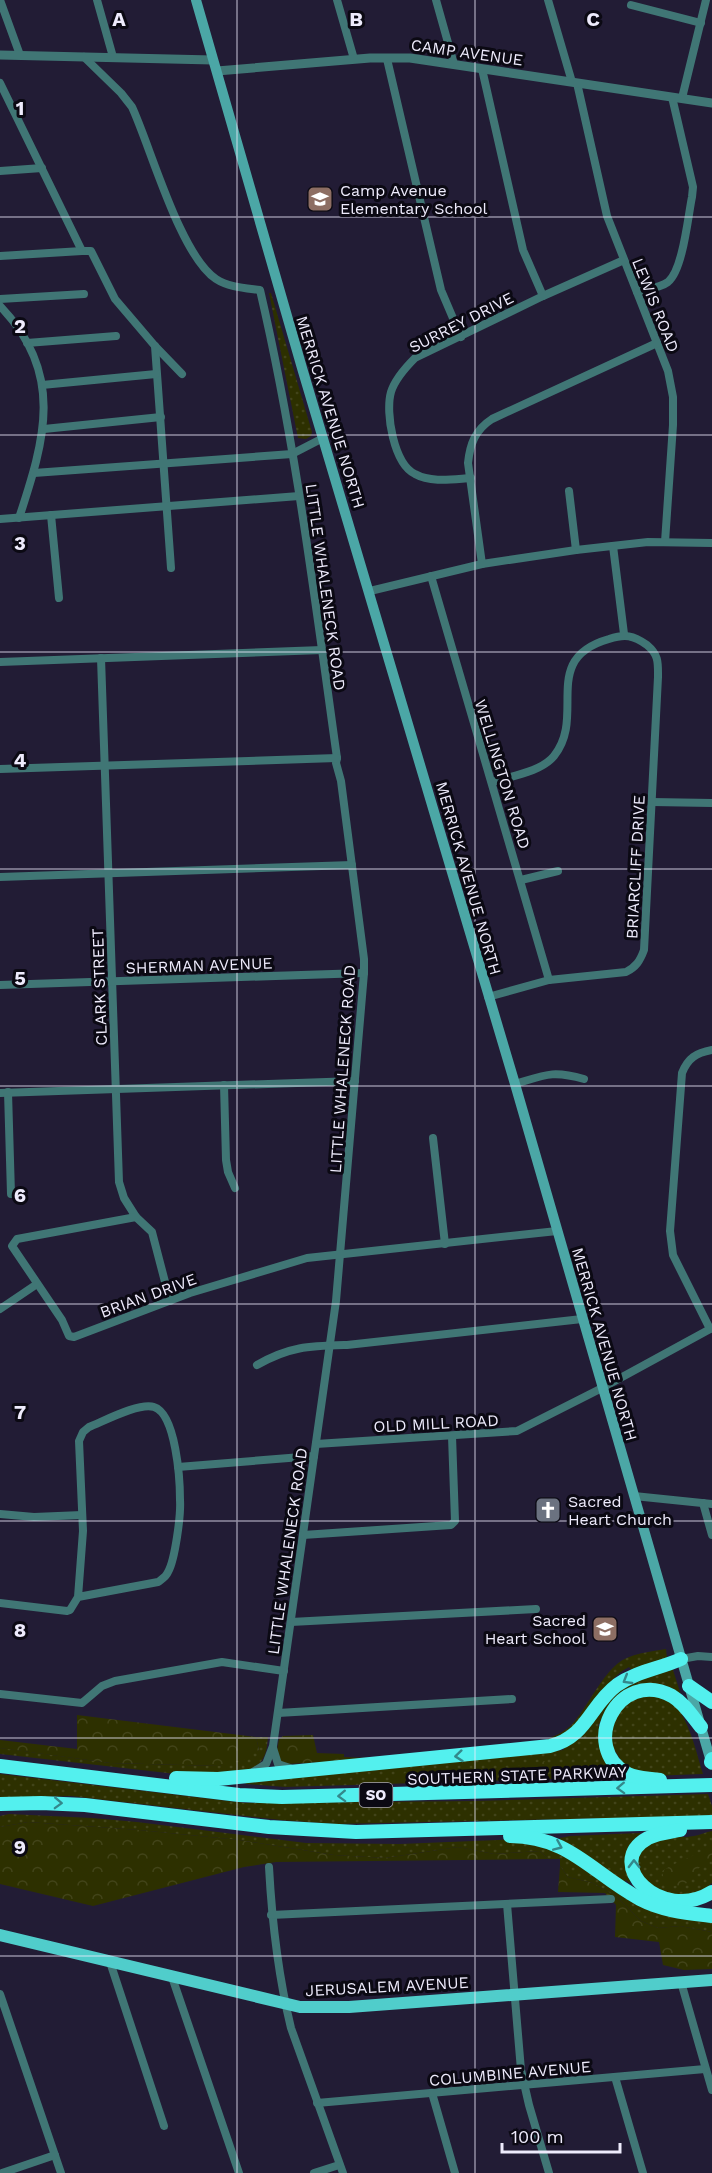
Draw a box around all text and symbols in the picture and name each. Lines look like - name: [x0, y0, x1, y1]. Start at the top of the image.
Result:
- text: A: [112, 7, 126, 31]
- text: B: [349, 7, 363, 31]
- text: C: [586, 7, 600, 31]
- street label: CAMP AVENUE: [410, 35, 524, 70]
- text: 1: [16, 96, 24, 120]
- place label: Camp Avenue Elementary School: [340, 181, 488, 218]
- school or university icon: Camp Avenue Elementary School: [305, 184, 335, 214]
- street label: LEWIS ROAD: [628, 255, 683, 355]
- street label: SURREY DRIVE: [406, 288, 517, 357]
- text: 2: [14, 314, 26, 338]
- street label: MERRICK AVENUE NORTH: [292, 314, 369, 511]
- street label: LITTLE WHALENECK ROAD: [302, 482, 349, 692]
- text: 3: [14, 531, 26, 555]
- street label: WELLINGTON ROAD: [471, 697, 534, 851]
- text: 4: [14, 748, 27, 772]
- street label: MERRICK AVENUE NORTH: [432, 779, 505, 977]
- street label: BRIARCLIFF DRIVE: [622, 794, 649, 940]
- street label: CLARK STREET: [88, 928, 111, 1046]
- street label: SHERMAN AVENUE: [125, 953, 273, 978]
- street label: LITTLE WHALENECK ROAD: [326, 964, 359, 1174]
- text: 5: [14, 966, 26, 990]
- text: 6: [14, 1183, 26, 1207]
- street label: MERRICK AVENUE NORTH: [568, 1245, 641, 1443]
- street label: BRIAN DRIVE: [97, 1269, 199, 1322]
- text: 7: [14, 1400, 26, 1424]
- street label: OLD MILL ROAD: [373, 1411, 499, 1436]
- street label: LITTLE WHALENECK ROAD: [264, 1446, 311, 1656]
- place label: Sacred Heart Church: [568, 1492, 672, 1529]
- church icon: Sacred Heart Church: [533, 1495, 563, 1525]
- place label: Sacred Heart School: [485, 1611, 586, 1648]
- school or university icon: Sacred Heart School: [590, 1614, 620, 1644]
- text: 8: [14, 1618, 26, 1642]
- one-way arrow: [623, 1672, 633, 1684]
- one-way arrow: [455, 1749, 464, 1762]
- street label: SOUTHERN STATE PARKWAY: [407, 1762, 627, 1789]
- one-way arrow: [617, 1782, 626, 1794]
- road number: SO: [360, 1783, 392, 1807]
- one-way arrow: [338, 1790, 347, 1803]
- one-way arrow: [54, 1797, 63, 1810]
- text: 9: [14, 1835, 26, 1859]
- one-way arrow: [552, 1839, 563, 1851]
- one-way arrow: [628, 1860, 640, 1869]
- street label: JERUSALEM AVENUE: [305, 1973, 469, 2000]
- street label: COLUMBINE AVENUE: [428, 2057, 592, 2090]
- scale bar: [502, 2116, 620, 2154]
- text: 100 m: [511, 2126, 564, 2147]

